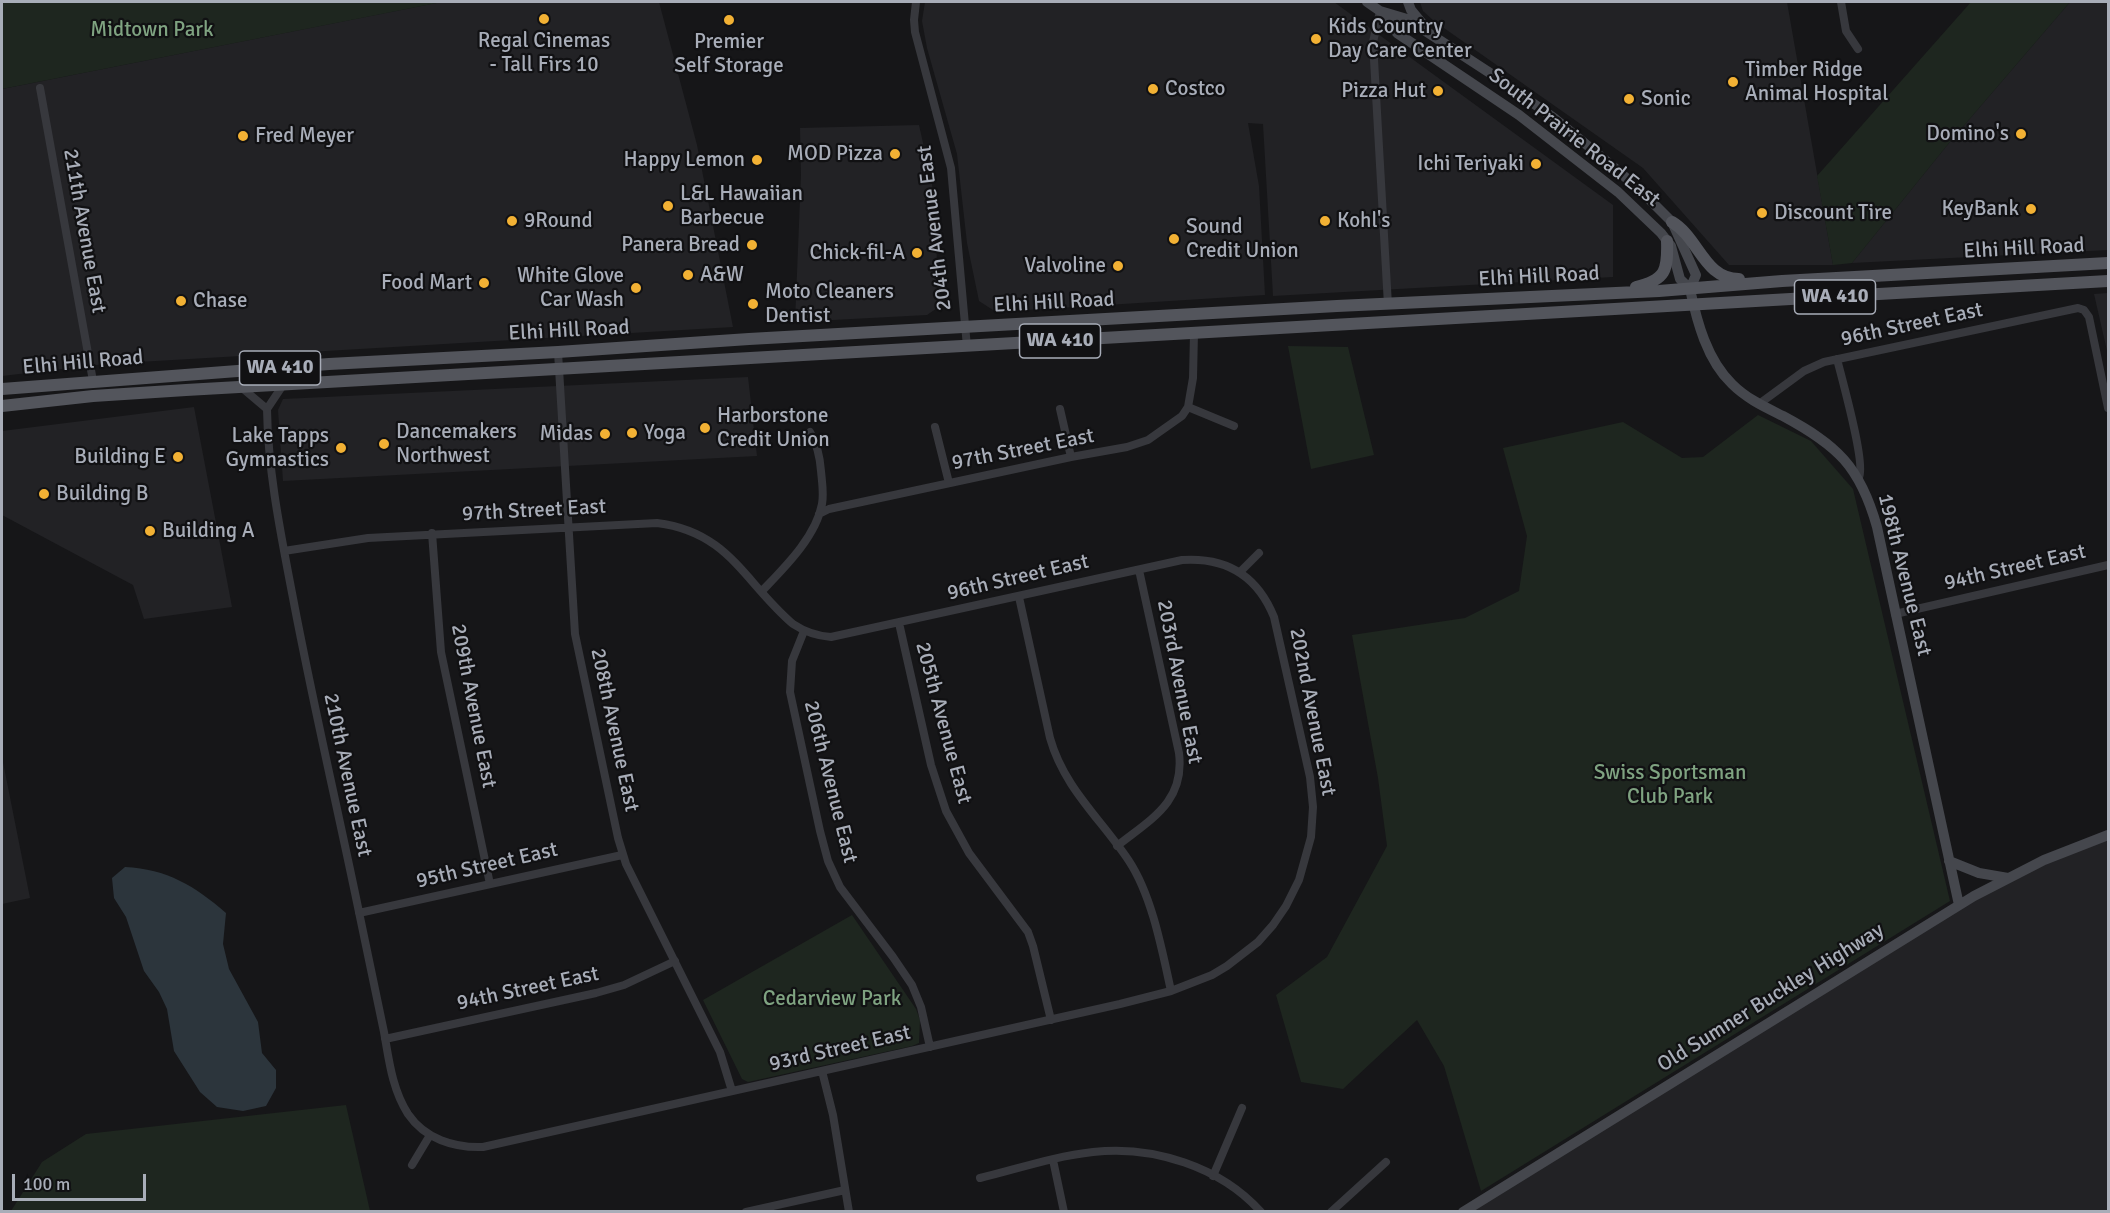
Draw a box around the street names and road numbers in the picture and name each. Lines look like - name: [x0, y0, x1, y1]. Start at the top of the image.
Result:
- street label: South Prairie Road East: [1483, 63, 1665, 213]
- street label: 204th Avenue East: [912, 144, 958, 312]
- street label: 211th Avenue East: [57, 147, 111, 315]
- street label: Elhi Hill Road: [1963, 233, 2085, 265]
- street label: Elhi Hill Road: [1478, 261, 1600, 293]
- road number: WA 410: [1794, 280, 1876, 314]
- street label: Elhi Hill Road: [993, 287, 1115, 319]
- street label: 96th Street East: [1839, 298, 1985, 352]
- street label: Elhi Hill Road: [508, 315, 630, 347]
- road number: WA 410: [1020, 324, 1100, 358]
- street label: Elhi Hill Road: [21, 345, 145, 381]
- road number: WA 410: [240, 351, 320, 385]
- street label: 97th Street East: [950, 424, 1096, 476]
- street label: 198th Avenue East: [1872, 491, 1936, 659]
- street label: 97th Street East: [461, 495, 607, 527]
- street label: 94th Street East: [1942, 539, 2088, 597]
- street label: 96th Street East: [945, 549, 1091, 607]
- street label: 203rd Avenue East: [1151, 598, 1207, 766]
- street label: 209th Avenue East: [445, 622, 501, 790]
- street label: 202nd Avenue East: [1283, 626, 1341, 798]
- street label: 205th Avenue East: [909, 639, 977, 807]
- street label: 208th Avenue East: [584, 646, 644, 814]
- street label: 210th Avenue East: [317, 691, 377, 859]
- street label: 206th Avenue East: [798, 698, 862, 866]
- street label: 95th Street East: [414, 837, 560, 895]
- street label: Old Sumner Buckley Highway: [1653, 918, 1889, 1078]
- street label: 94th Street East: [455, 962, 601, 1016]
- street label: 93rd Street East: [767, 1021, 913, 1077]

